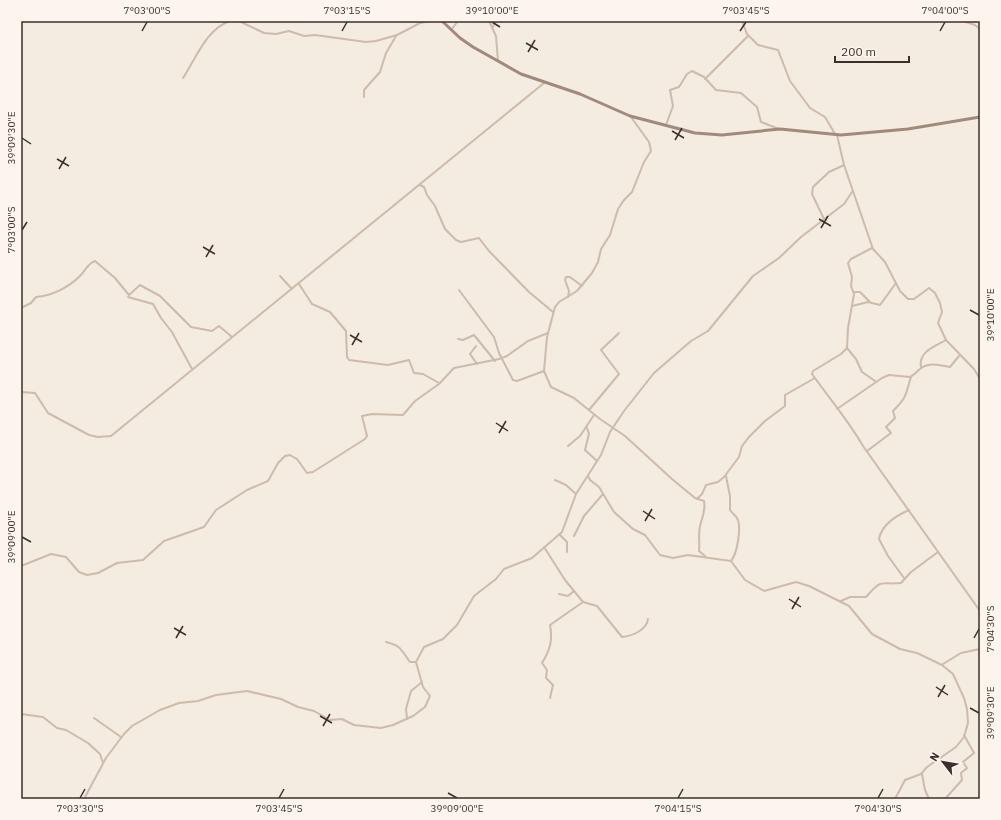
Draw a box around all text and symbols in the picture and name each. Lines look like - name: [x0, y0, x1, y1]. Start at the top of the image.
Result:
- text: 7°03'00"S: [123, 4, 171, 17]
- text: 7°03'15"S: [323, 4, 371, 17]
- text: 39°10'00"E: [465, 4, 519, 17]
- text: 7°03'45"S: [722, 4, 770, 17]
- text: 7°04'00"S: [921, 4, 969, 17]
- scale bar: [835, 38, 909, 64]
- text: 200 m: [841, 44, 876, 59]
- text: 39°09'30"E: [5, 111, 18, 165]
- text: 7°03'00"S: [5, 206, 18, 254]
- text: 39°10'00"E: [984, 288, 997, 342]
- text: 39°09'00"E: [5, 510, 18, 564]
- text: 7°04'30"S: [984, 605, 997, 653]
- text: 39°09'30"E: [984, 686, 997, 740]
- north arrow: [923, 742, 963, 782]
- text: N: [926, 750, 942, 764]
- text: 7°03'30"S: [56, 802, 104, 815]
- text: 7°03'45"S: [255, 802, 303, 815]
- text: 39°09'00"E: [430, 802, 484, 815]
- text: 7°04'15"S: [654, 802, 702, 815]
- text: 7°04'30"S: [854, 802, 902, 815]

